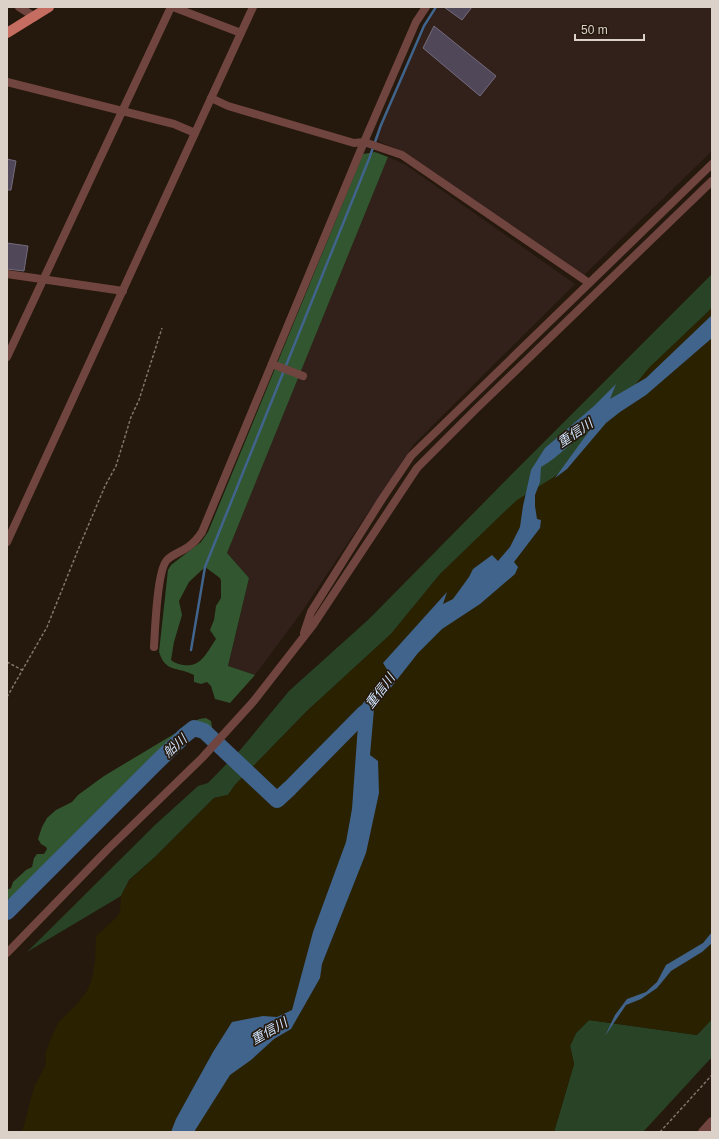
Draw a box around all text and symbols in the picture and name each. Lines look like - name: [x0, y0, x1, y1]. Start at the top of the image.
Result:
- scale bar: [575, 16, 644, 42]
- text: 50 m: [581, 23, 608, 37]
- water label: 重信川: [555, 415, 597, 450]
- water label: 重信川: [362, 669, 399, 711]
- water label: 船川: [160, 730, 191, 760]
- water label: 重信川: [248, 1014, 291, 1047]

